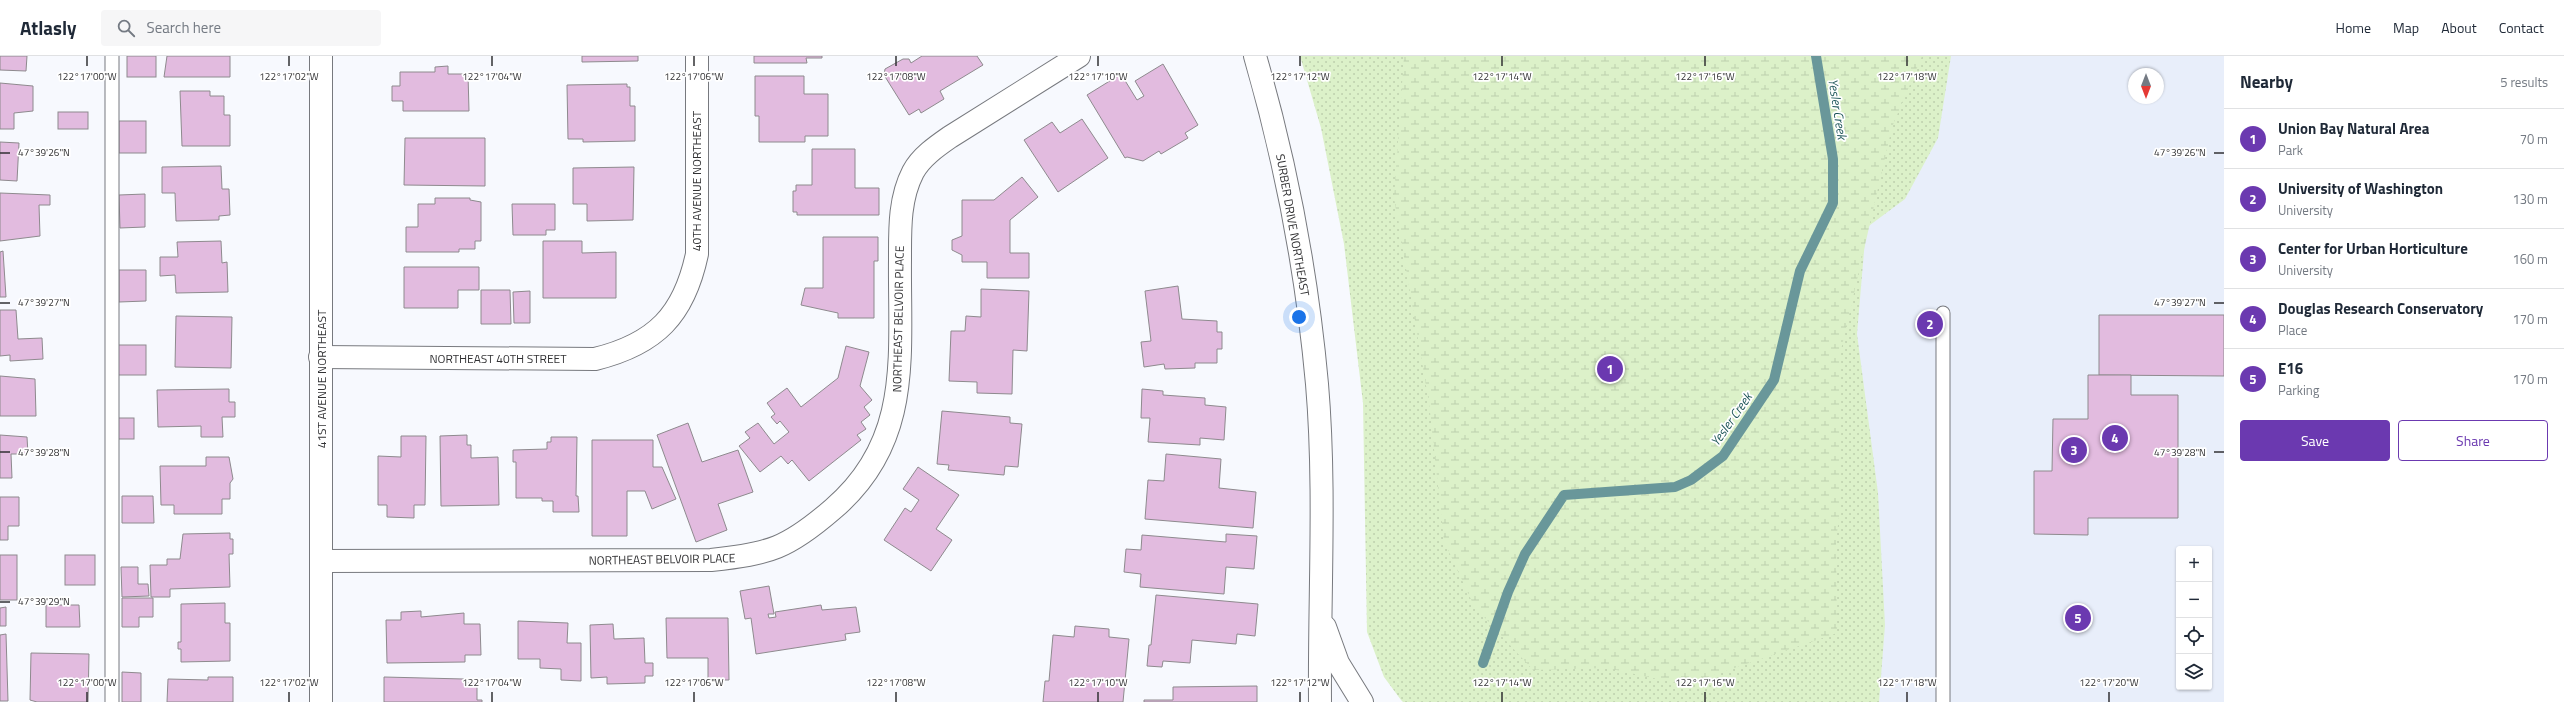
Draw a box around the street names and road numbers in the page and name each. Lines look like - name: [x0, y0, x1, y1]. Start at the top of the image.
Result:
- street label: 40TH AVENUE NORTHEAST: [687, 110, 706, 251]
- street label: SURBER DRIVE NORTHEAST: [1271, 152, 1315, 298]
- street label: NORTHEAST BELVOIR PLACE: [887, 245, 909, 393]
- street label: 41ST AVENUE NORTHEAST: [312, 309, 331, 448]
- street label: NORTHEAST 40TH STREET: [429, 349, 567, 368]
- street label: NORTHEAST BELVOIR PLACE: [588, 548, 736, 570]

